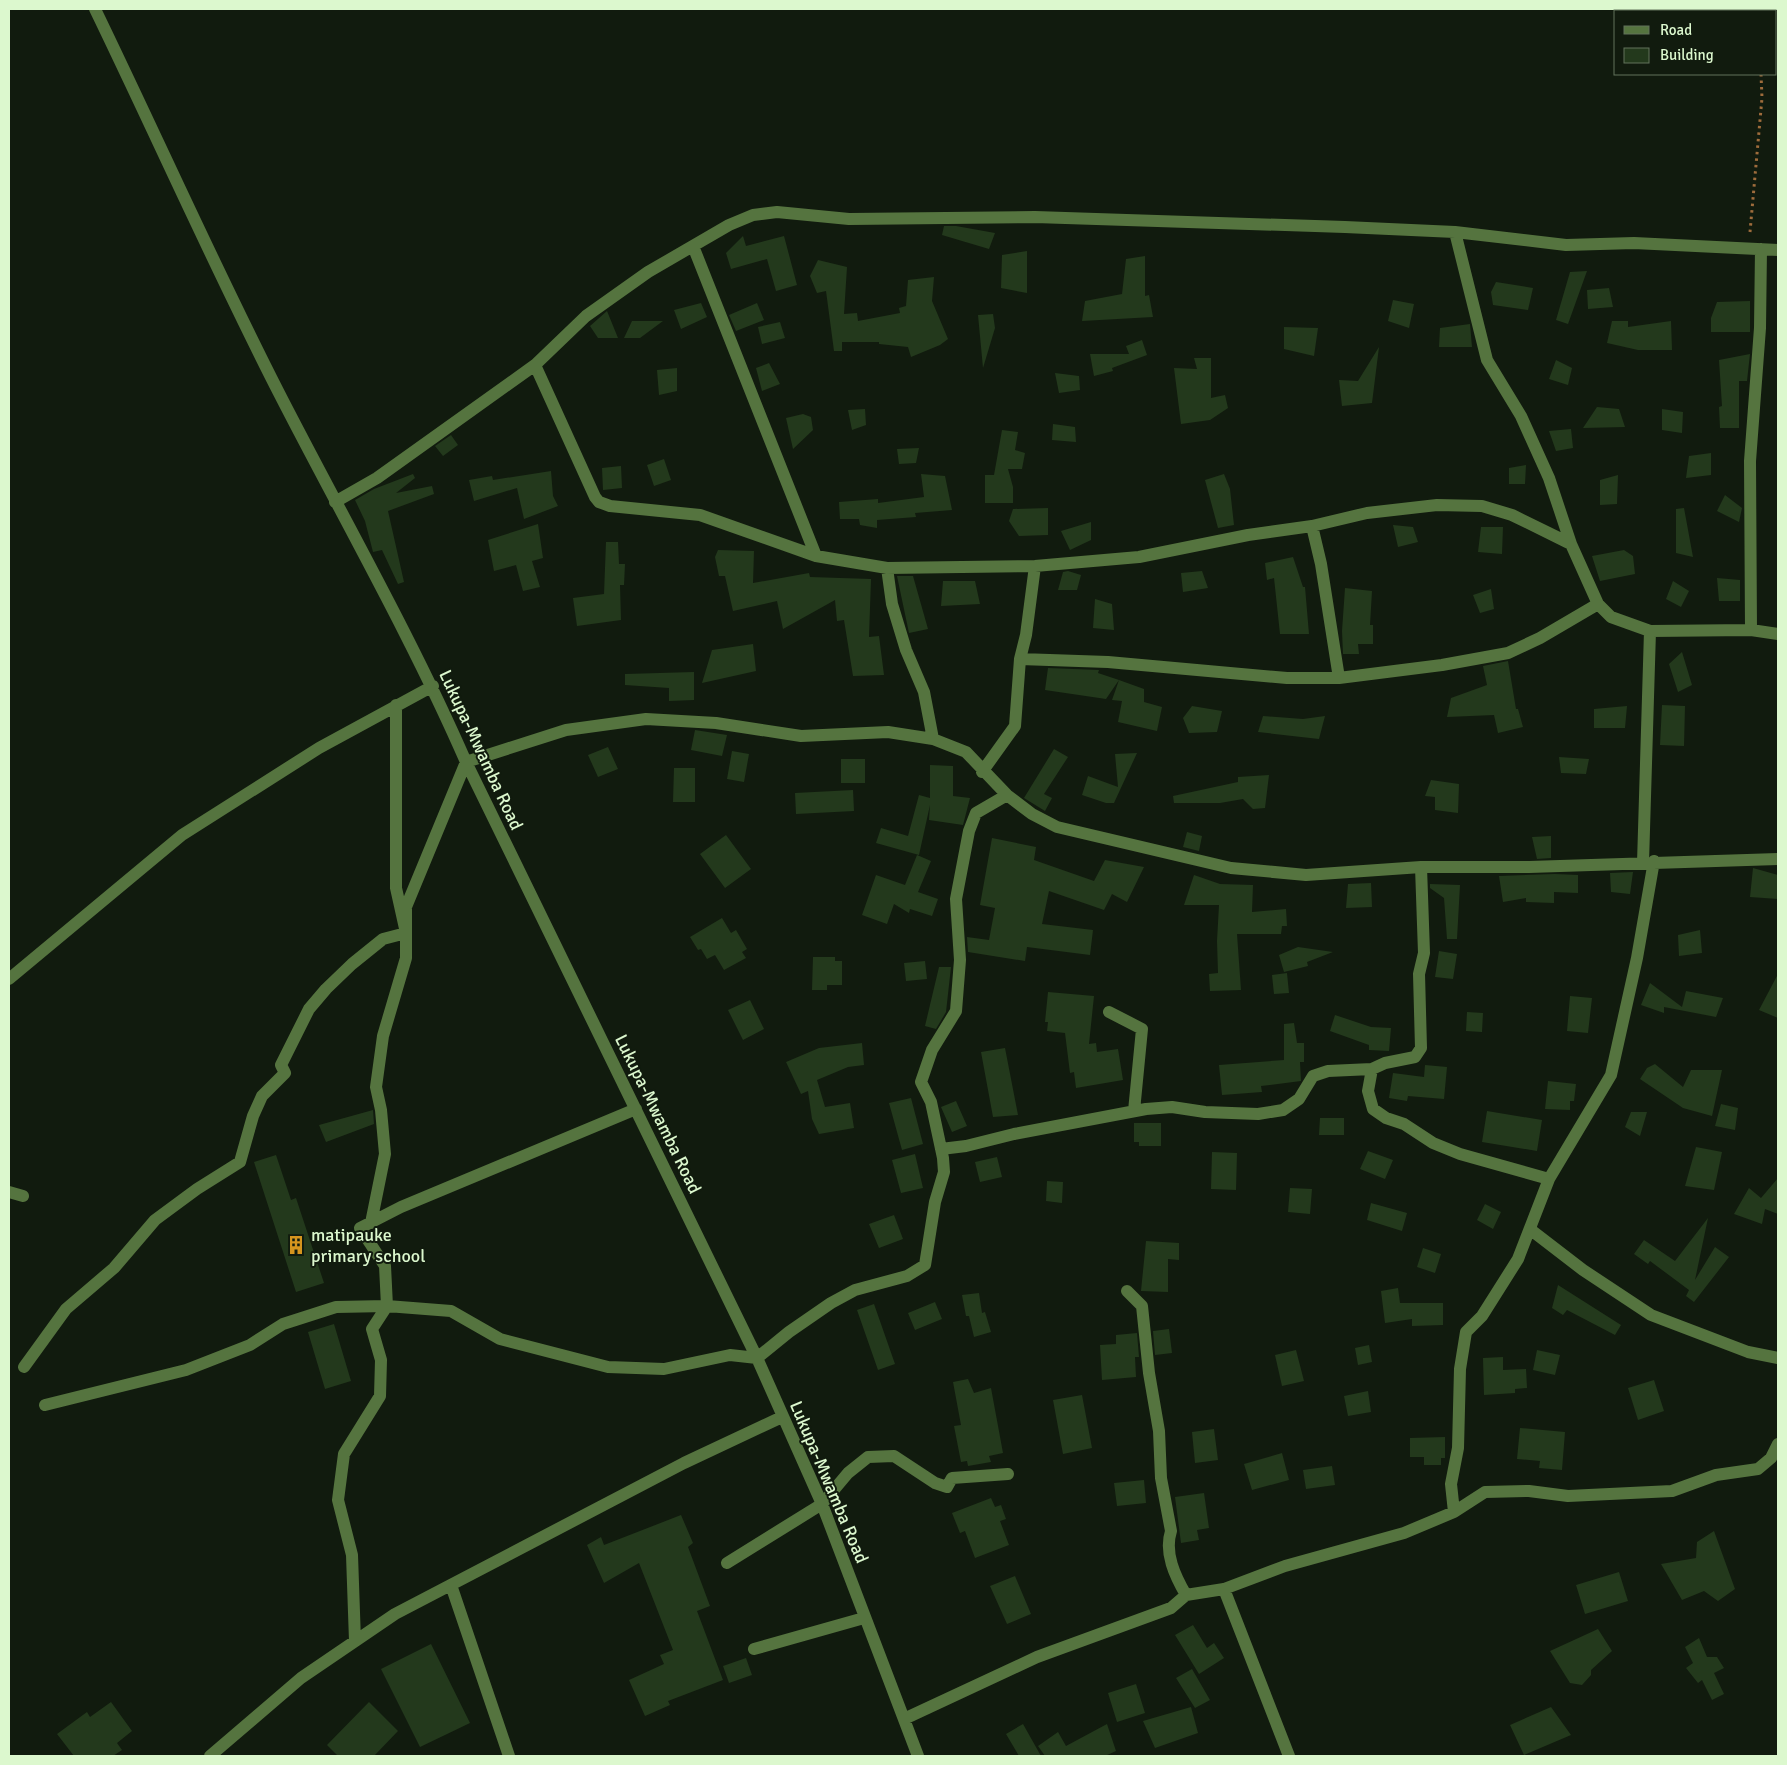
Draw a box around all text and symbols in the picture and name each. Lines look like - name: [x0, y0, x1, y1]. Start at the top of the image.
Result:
- legend: [1614, 10, 1777, 75]
- text: Road: [1660, 21, 1692, 39]
- text: Building: [1660, 46, 1714, 64]
- street label: Lukupa-Mwamba Road: [434, 666, 528, 834]
- street label: Lukupa-Mwamba Road: [610, 1031, 706, 1197]
- place label: matipauke primary school: [311, 1224, 425, 1267]
- building icon: matipauke primary school: [285, 1234, 307, 1256]
- street label: Lukupa-Mwamba Road: [785, 1397, 873, 1567]

